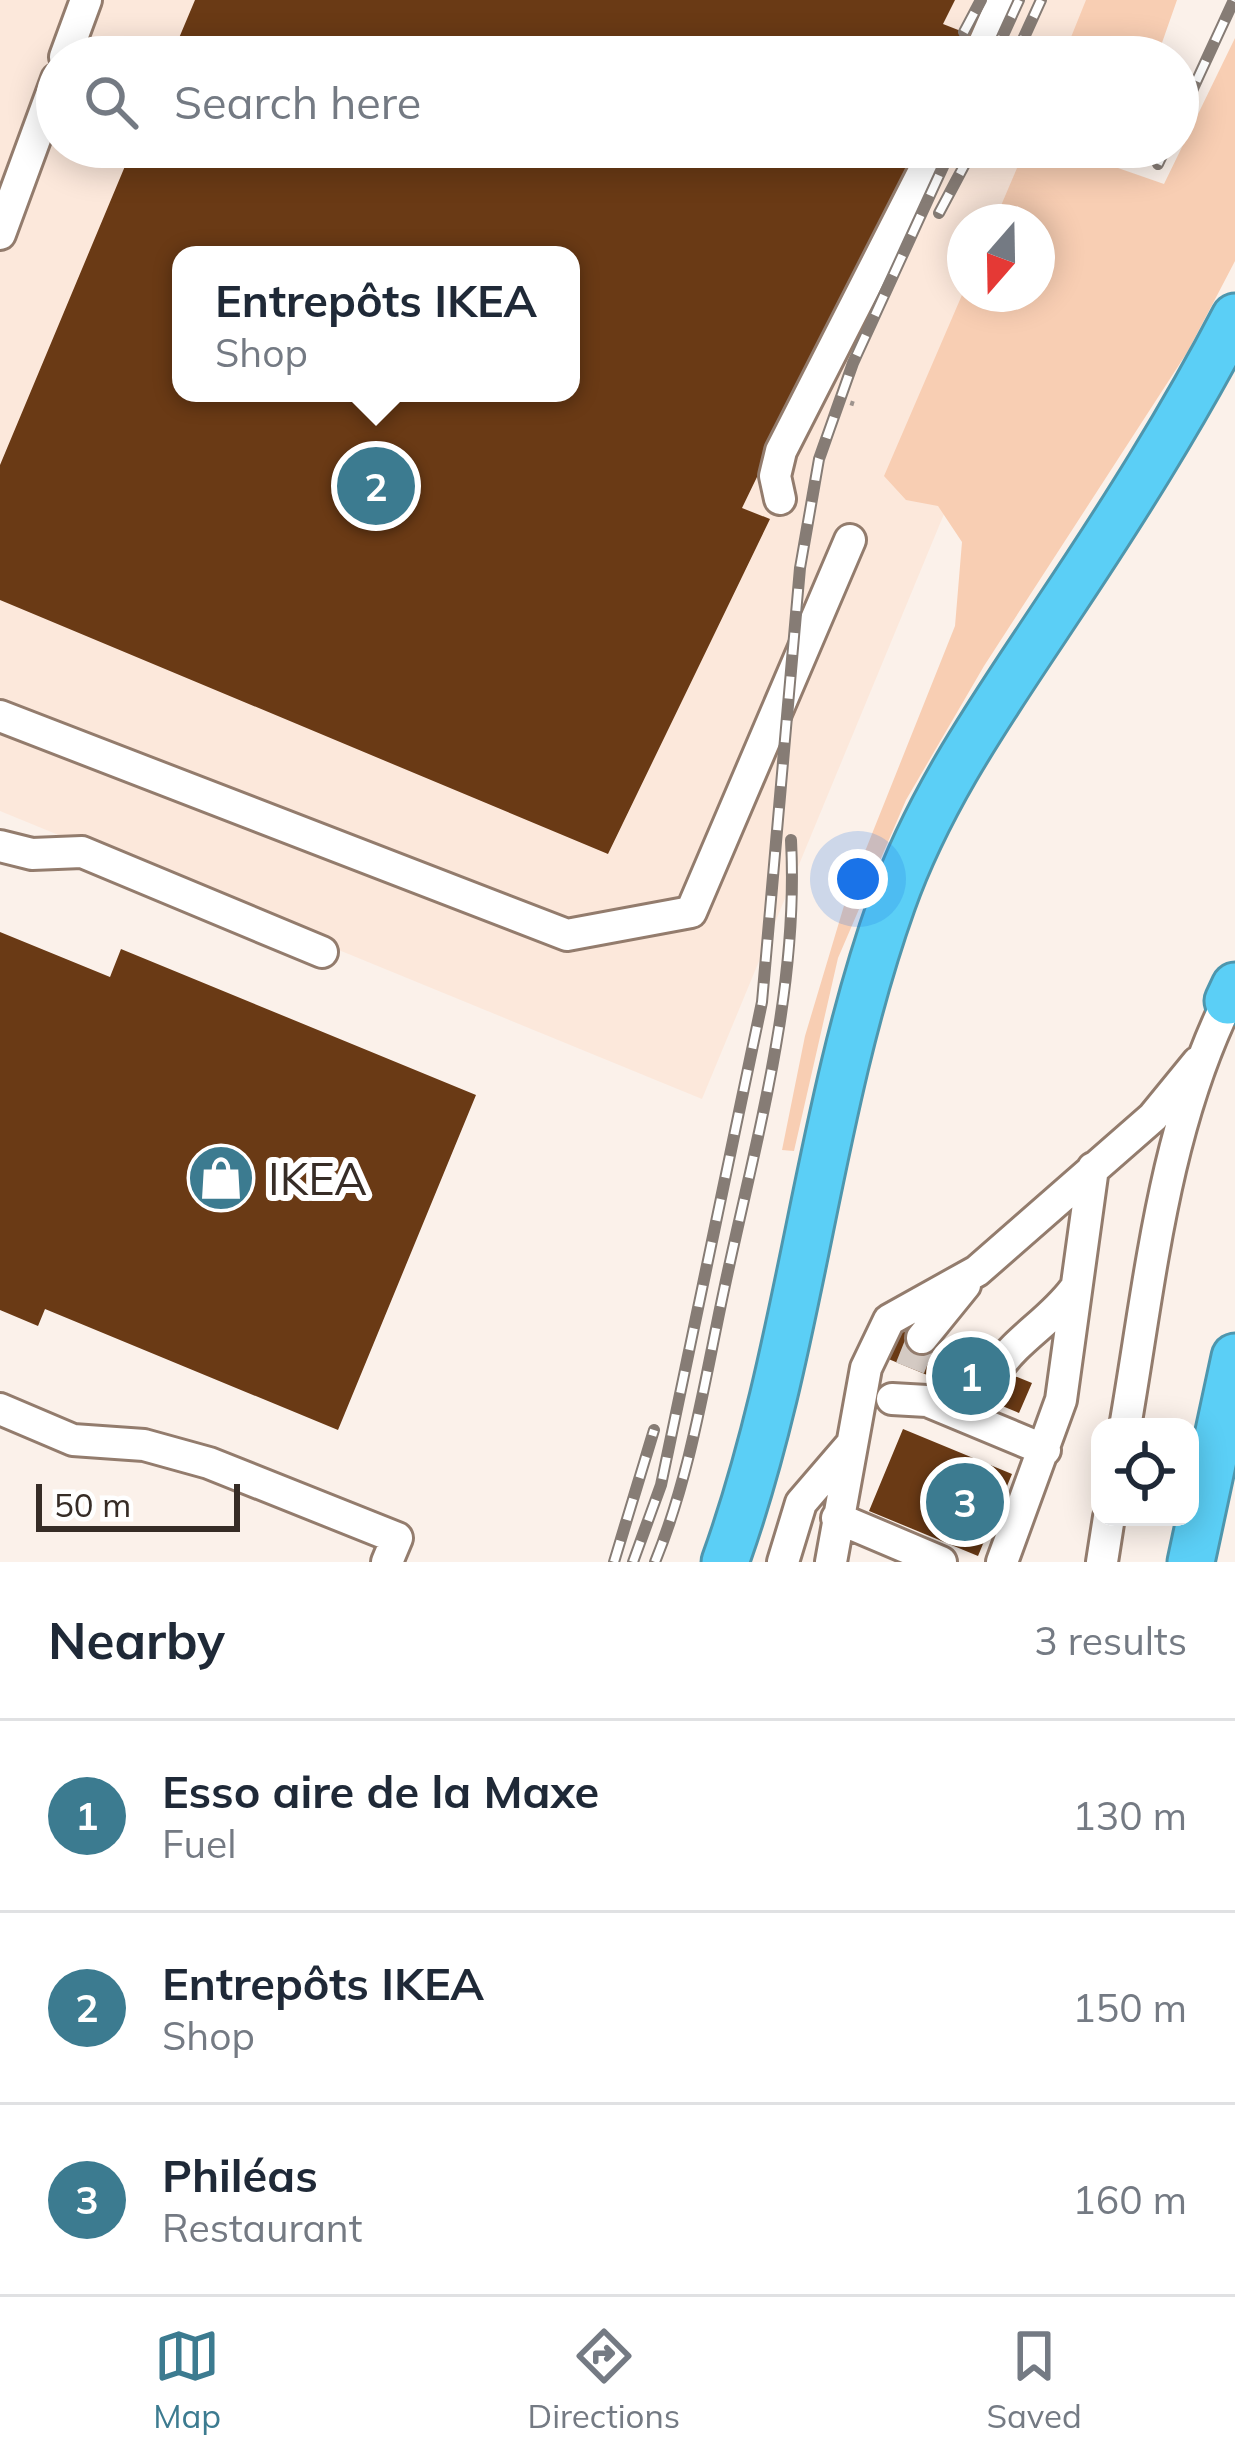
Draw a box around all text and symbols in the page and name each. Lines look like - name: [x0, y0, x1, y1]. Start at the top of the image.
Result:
- search box: [36, 36, 1199, 168]
- icon: search: [78, 69, 144, 135]
- text: Search here: [174, 74, 421, 130]
- north arrow: [947, 204, 1055, 312]
- popup: [172, 246, 580, 402]
- text: Entrepôts IKEA: [215, 272, 537, 328]
- text: Shop: [215, 328, 308, 377]
- pin: 2: [337, 441, 415, 531]
- your location: [828, 849, 888, 909]
- shop icon: IKEA: [186, 1143, 256, 1213]
- place label: IKEA: [268, 1150, 367, 1206]
- pin: 1: [932, 1331, 1010, 1421]
- map controls: [1091, 1418, 1199, 1526]
- button: locate: [1091, 1418, 1199, 1526]
- pin: 3: [926, 1457, 1004, 1547]
- scale bar: [36, 1478, 240, 1531]
- text: 50 m: [54, 1484, 131, 1525]
- text: Nearby: [48, 1608, 225, 1672]
- text: 3 results: [1034, 1616, 1187, 1665]
- text: Esso aire de la Maxe: [162, 1763, 599, 1819]
- text: 1: [75, 1791, 99, 1840]
- text: 130 m: [1072, 1791, 1187, 1840]
- text: Fuel: [162, 1819, 236, 1868]
- text: Entrepôts IKEA: [162, 1955, 484, 2011]
- text: 2: [75, 1983, 99, 2032]
- text: 150 m: [1072, 1983, 1187, 2032]
- text: Shop: [162, 2011, 255, 2060]
- text: Philéas: [162, 2147, 318, 2203]
- text: 3: [75, 2175, 99, 2224]
- text: 160 m: [1072, 2175, 1187, 2224]
- text: Restaurant: [162, 2203, 362, 2252]
- tab: Map: [153, 2323, 221, 2436]
- tab: Directions: [528, 2323, 680, 2436]
- tab: Saved: [987, 2323, 1082, 2436]

